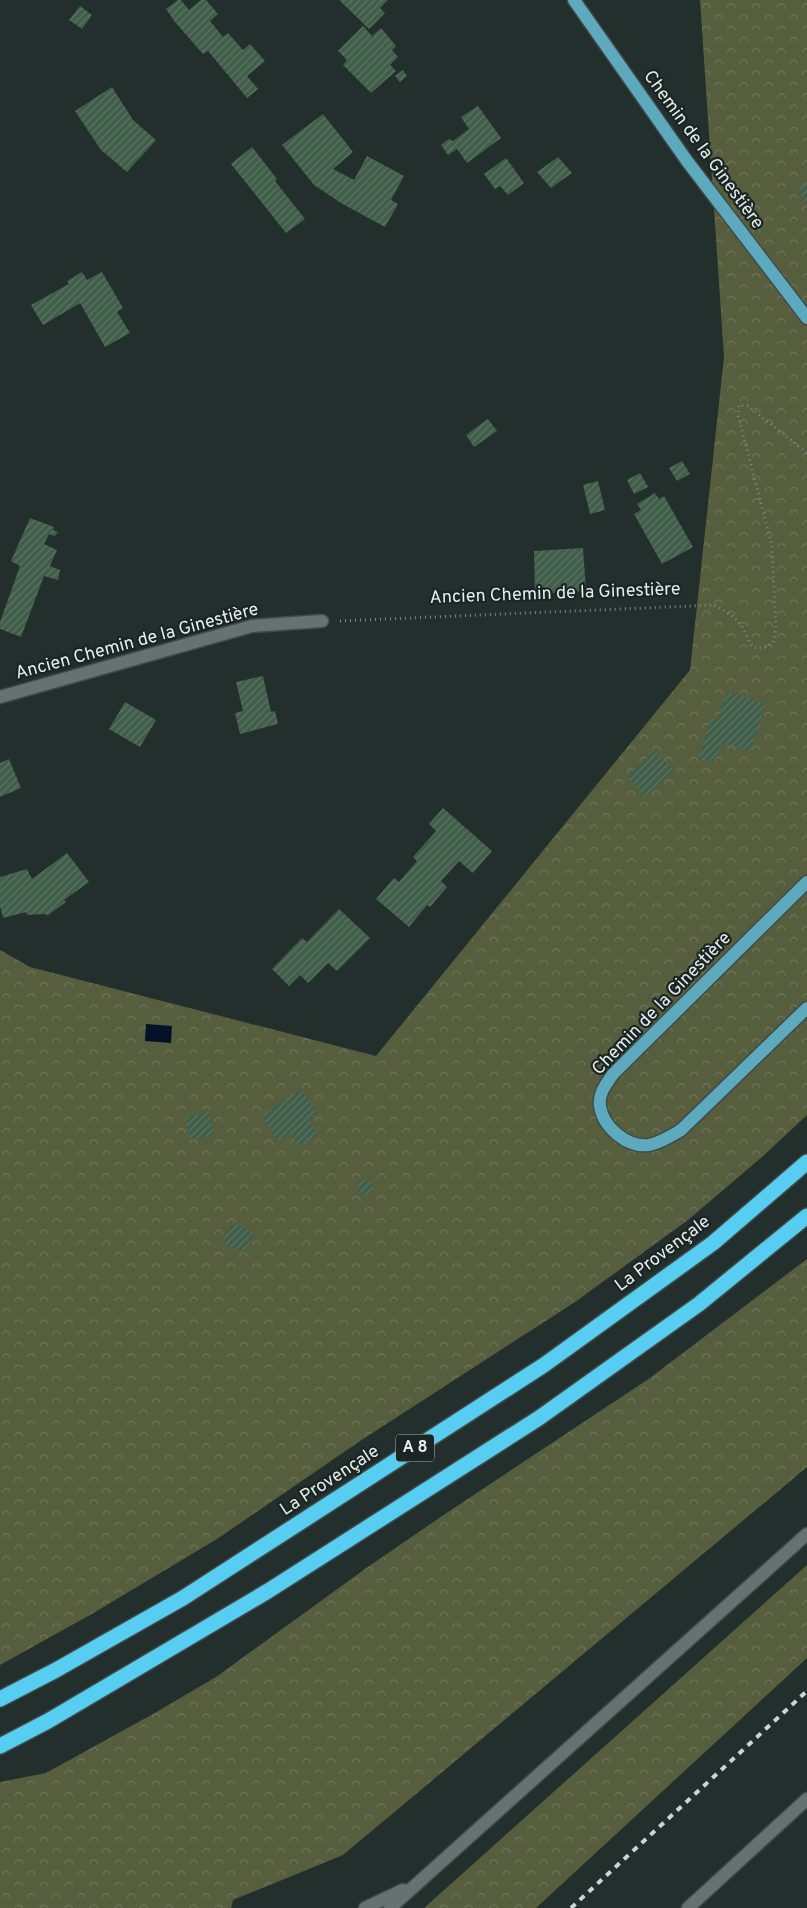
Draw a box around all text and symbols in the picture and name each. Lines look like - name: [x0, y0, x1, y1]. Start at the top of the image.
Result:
- street label: Chemin de la Ginestière: [638, 66, 768, 234]
- street label: Ancien Chemin de la Ginestière: [429, 578, 681, 610]
- street label: Ancien Chemin de la Ginestière: [13, 598, 261, 686]
- street label: Chemin de la Ginestière: [588, 927, 736, 1081]
- street label: La Provençale: [611, 1211, 715, 1297]
- road number: A 8: [396, 1435, 434, 1462]
- street label: La Provençale: [276, 1440, 384, 1522]

